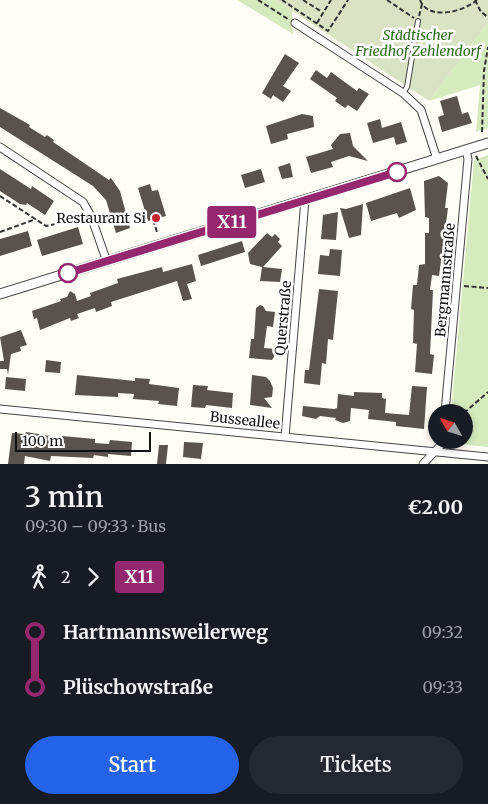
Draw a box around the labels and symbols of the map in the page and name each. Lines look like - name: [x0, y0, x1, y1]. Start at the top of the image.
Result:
- park label: Städtischer Friedhof Zehlendorf: [354, 26, 483, 60]
- unlabelled marker: [387, 162, 407, 182]
- line badge: X11: [203, 206, 261, 238]
- place label: Restaurant Si: [56, 209, 146, 227]
- marker: Restaurant Si: [150, 212, 162, 224]
- street label: Bergmannstraße: [431, 222, 459, 338]
- unlabelled marker: [58, 263, 78, 283]
- street label: Querstraße: [271, 280, 295, 356]
- north arrow: [428, 404, 472, 449]
- street label: Busseallee: [209, 407, 281, 433]
- scale bar: [15, 429, 151, 452]

